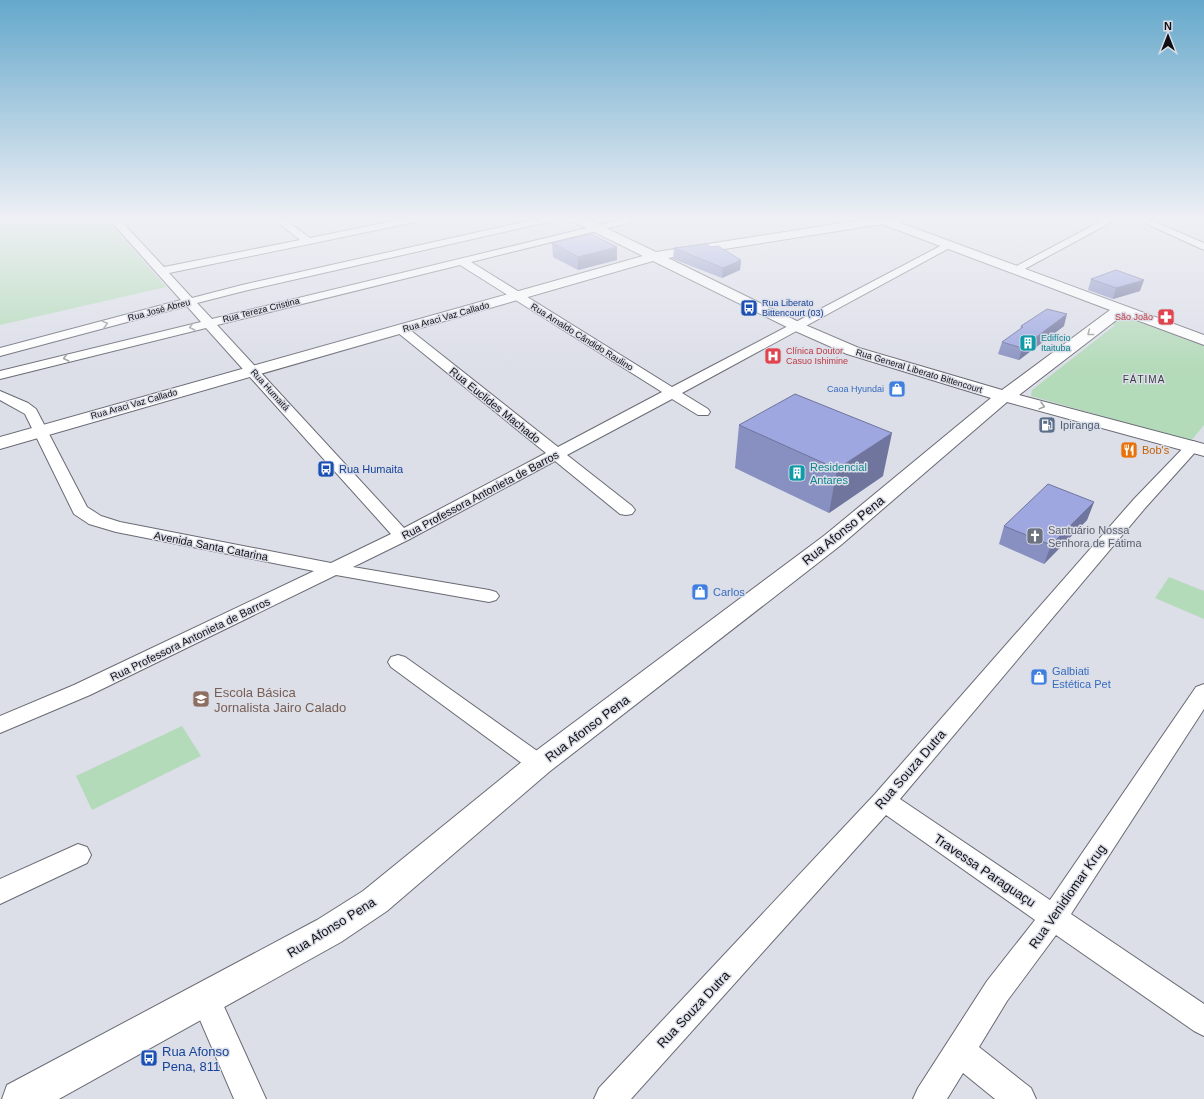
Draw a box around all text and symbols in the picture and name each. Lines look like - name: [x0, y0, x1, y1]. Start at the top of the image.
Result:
- north arrow: [1148, 16, 1188, 56]
- text: N: [1164, 20, 1172, 32]
- street label: Rua Tereza Cristina: [222, 296, 300, 324]
- street label: Rua José Abreu: [127, 297, 191, 323]
- bus stop icon: Rua Liberato Bittencourt (03): [739, 298, 759, 318]
- place label: Rua Liberato Bittencourt (03): [762, 298, 824, 318]
- street label: Rua Araci Vaz Callado: [402, 300, 490, 334]
- street label: Rua Arnaldo Cândido Raulino: [529, 301, 635, 373]
- pharmacy icon: São João: [1156, 307, 1176, 327]
- place label: São João: [1115, 312, 1153, 322]
- one-way arrow: [102, 320, 109, 329]
- one-way arrow: [189, 323, 195, 331]
- one-way arrow: [1088, 328, 1095, 335]
- building icon: Edifício Itaituba: [1018, 333, 1038, 353]
- place label: Edifício Itaituba: [1041, 333, 1071, 353]
- hospital icon: Clínica Doutor Casuo Ishimine: [763, 346, 783, 366]
- place label: Clínica Doutor Casuo Ishimine: [786, 346, 848, 366]
- street label: Rua General Liberato Bittencourt: [855, 347, 984, 395]
- one-way arrow: [63, 354, 69, 362]
- street label: Rua Euclides Machado: [447, 365, 543, 445]
- street label: Rua Humaitá: [249, 367, 291, 413]
- district label: FÁTIMA: [1123, 373, 1165, 385]
- shop icon: Caoa Hyundai: [887, 379, 907, 399]
- place label: Caoa Hyundai: [827, 384, 884, 394]
- street label: Rua Araci Vaz Callado: [90, 387, 178, 421]
- one-way arrow: [1038, 401, 1045, 410]
- fuel station icon: Ipiranga: [1037, 415, 1057, 435]
- place label: Ipiranga: [1060, 419, 1101, 431]
- restaurant icon: Bob's: [1119, 440, 1139, 460]
- place label: Bob's: [1142, 444, 1170, 456]
- street label: Rua Professora Antonieta de Barros: [399, 448, 561, 542]
- bus stop icon: Rua Humaita: [316, 459, 336, 479]
- place label: Residencial Antares: [810, 461, 867, 486]
- place label: Rua Humaita: [339, 463, 404, 475]
- building icon: Residencial Antares: [787, 463, 807, 483]
- street label: Rua Afonso Pena: [799, 492, 888, 568]
- place label: Santuário Nossa Senhora de Fátima: [1048, 524, 1142, 549]
- church icon: Santuário Nossa Senhora de Fátima: [1025, 526, 1045, 546]
- street label: Avenida Santa Catarina: [153, 529, 270, 563]
- shop icon: Carlos: [690, 582, 710, 602]
- place label: Carlos: [713, 586, 745, 598]
- street label: Rua Professora Antonieta de Barros: [108, 595, 272, 683]
- place label: Galbiati Estética Pet: [1052, 665, 1111, 690]
- shop icon: Galbiati Estética Pet: [1029, 667, 1049, 687]
- place label: Escola Básica Jornalista Jairo Calado: [214, 685, 346, 715]
- school or university icon: Escola Básica Jornalista Jairo Calado: [191, 689, 211, 709]
- street label: Rua Afonso Pena: [542, 692, 633, 765]
- street label: Rua Souza Dutra: [872, 726, 949, 812]
- street label: Travessa Paraguaçu: [931, 831, 1038, 910]
- street label: Rua Venidiomar Krug: [1026, 841, 1109, 951]
- street label: Rua Afonso Pena: [284, 894, 379, 961]
- street label: Rua Souza Dutra: [654, 967, 733, 1051]
- place label: Rua Afonso Pena, 811: [162, 1044, 229, 1074]
- bus stop icon: Rua Afonso Pena, 811: [139, 1048, 159, 1068]

